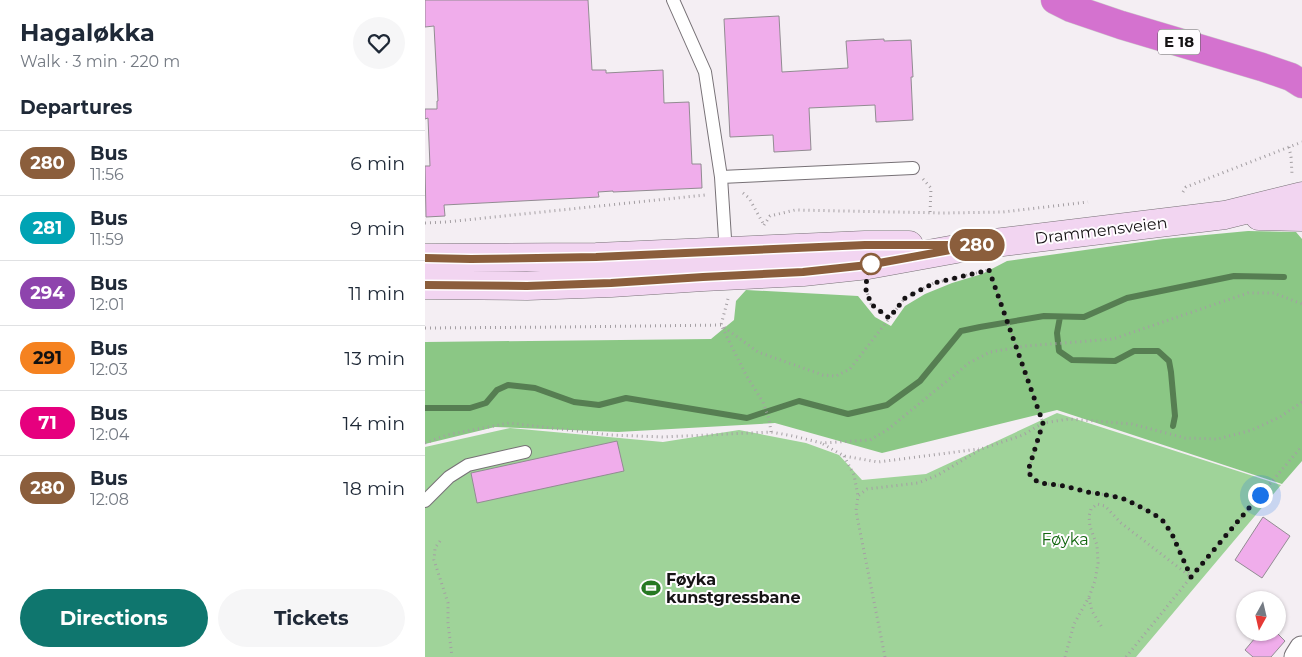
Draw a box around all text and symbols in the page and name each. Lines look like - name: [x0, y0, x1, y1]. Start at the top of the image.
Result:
- button: heart: [353, 17, 405, 69]
- text: Hagaløkka: [20, 18, 155, 47]
- road number: E 18: [1158, 30, 1200, 54]
- text: Walk · 3 min · 220 m: [20, 52, 180, 71]
- text: Departures: [20, 96, 132, 119]
- text: Bus: [90, 142, 128, 165]
- text: 280: [30, 152, 65, 174]
- text: 6 min: [350, 152, 405, 175]
- text: 11:56: [90, 165, 124, 184]
- text: Bus: [90, 207, 128, 230]
- street label: Drammensveien: [1034, 213, 1168, 248]
- text: 281: [33, 217, 62, 239]
- text: 9 min: [350, 217, 405, 240]
- line badge: 280: [948, 229, 1006, 261]
- text: 11:59: [90, 230, 124, 249]
- text: 280: [960, 234, 994, 256]
- unlabelled marker: [860, 253, 882, 275]
- text: Bus: [90, 272, 128, 295]
- text: 294: [30, 282, 65, 304]
- text: 11 min: [348, 282, 405, 305]
- text: 12:01: [90, 295, 125, 314]
- text: Bus: [90, 337, 128, 360]
- text: 291: [33, 347, 62, 369]
- text: 13 min: [344, 347, 405, 370]
- text: 12:03: [90, 360, 128, 379]
- text: Bus: [90, 402, 128, 425]
- text: 71: [38, 412, 57, 434]
- text: 14 min: [342, 412, 405, 435]
- text: 12:04: [90, 425, 129, 444]
- text: Bus: [90, 467, 128, 490]
- text: 280: [30, 477, 65, 499]
- text: 18 min: [343, 477, 405, 500]
- your location: [1248, 483, 1273, 508]
- text: 12:08: [90, 490, 129, 509]
- park label: Føyka: [1041, 530, 1089, 549]
- place label: Føyka kunstgressbane: [666, 570, 801, 607]
- sports icon: Føyka kunstgressbane: [640, 577, 662, 599]
- button: Directions: [20, 589, 208, 647]
- button: Tickets: [218, 589, 405, 647]
- north arrow: [1236, 591, 1286, 641]
- map controls: [1236, 591, 1286, 641]

